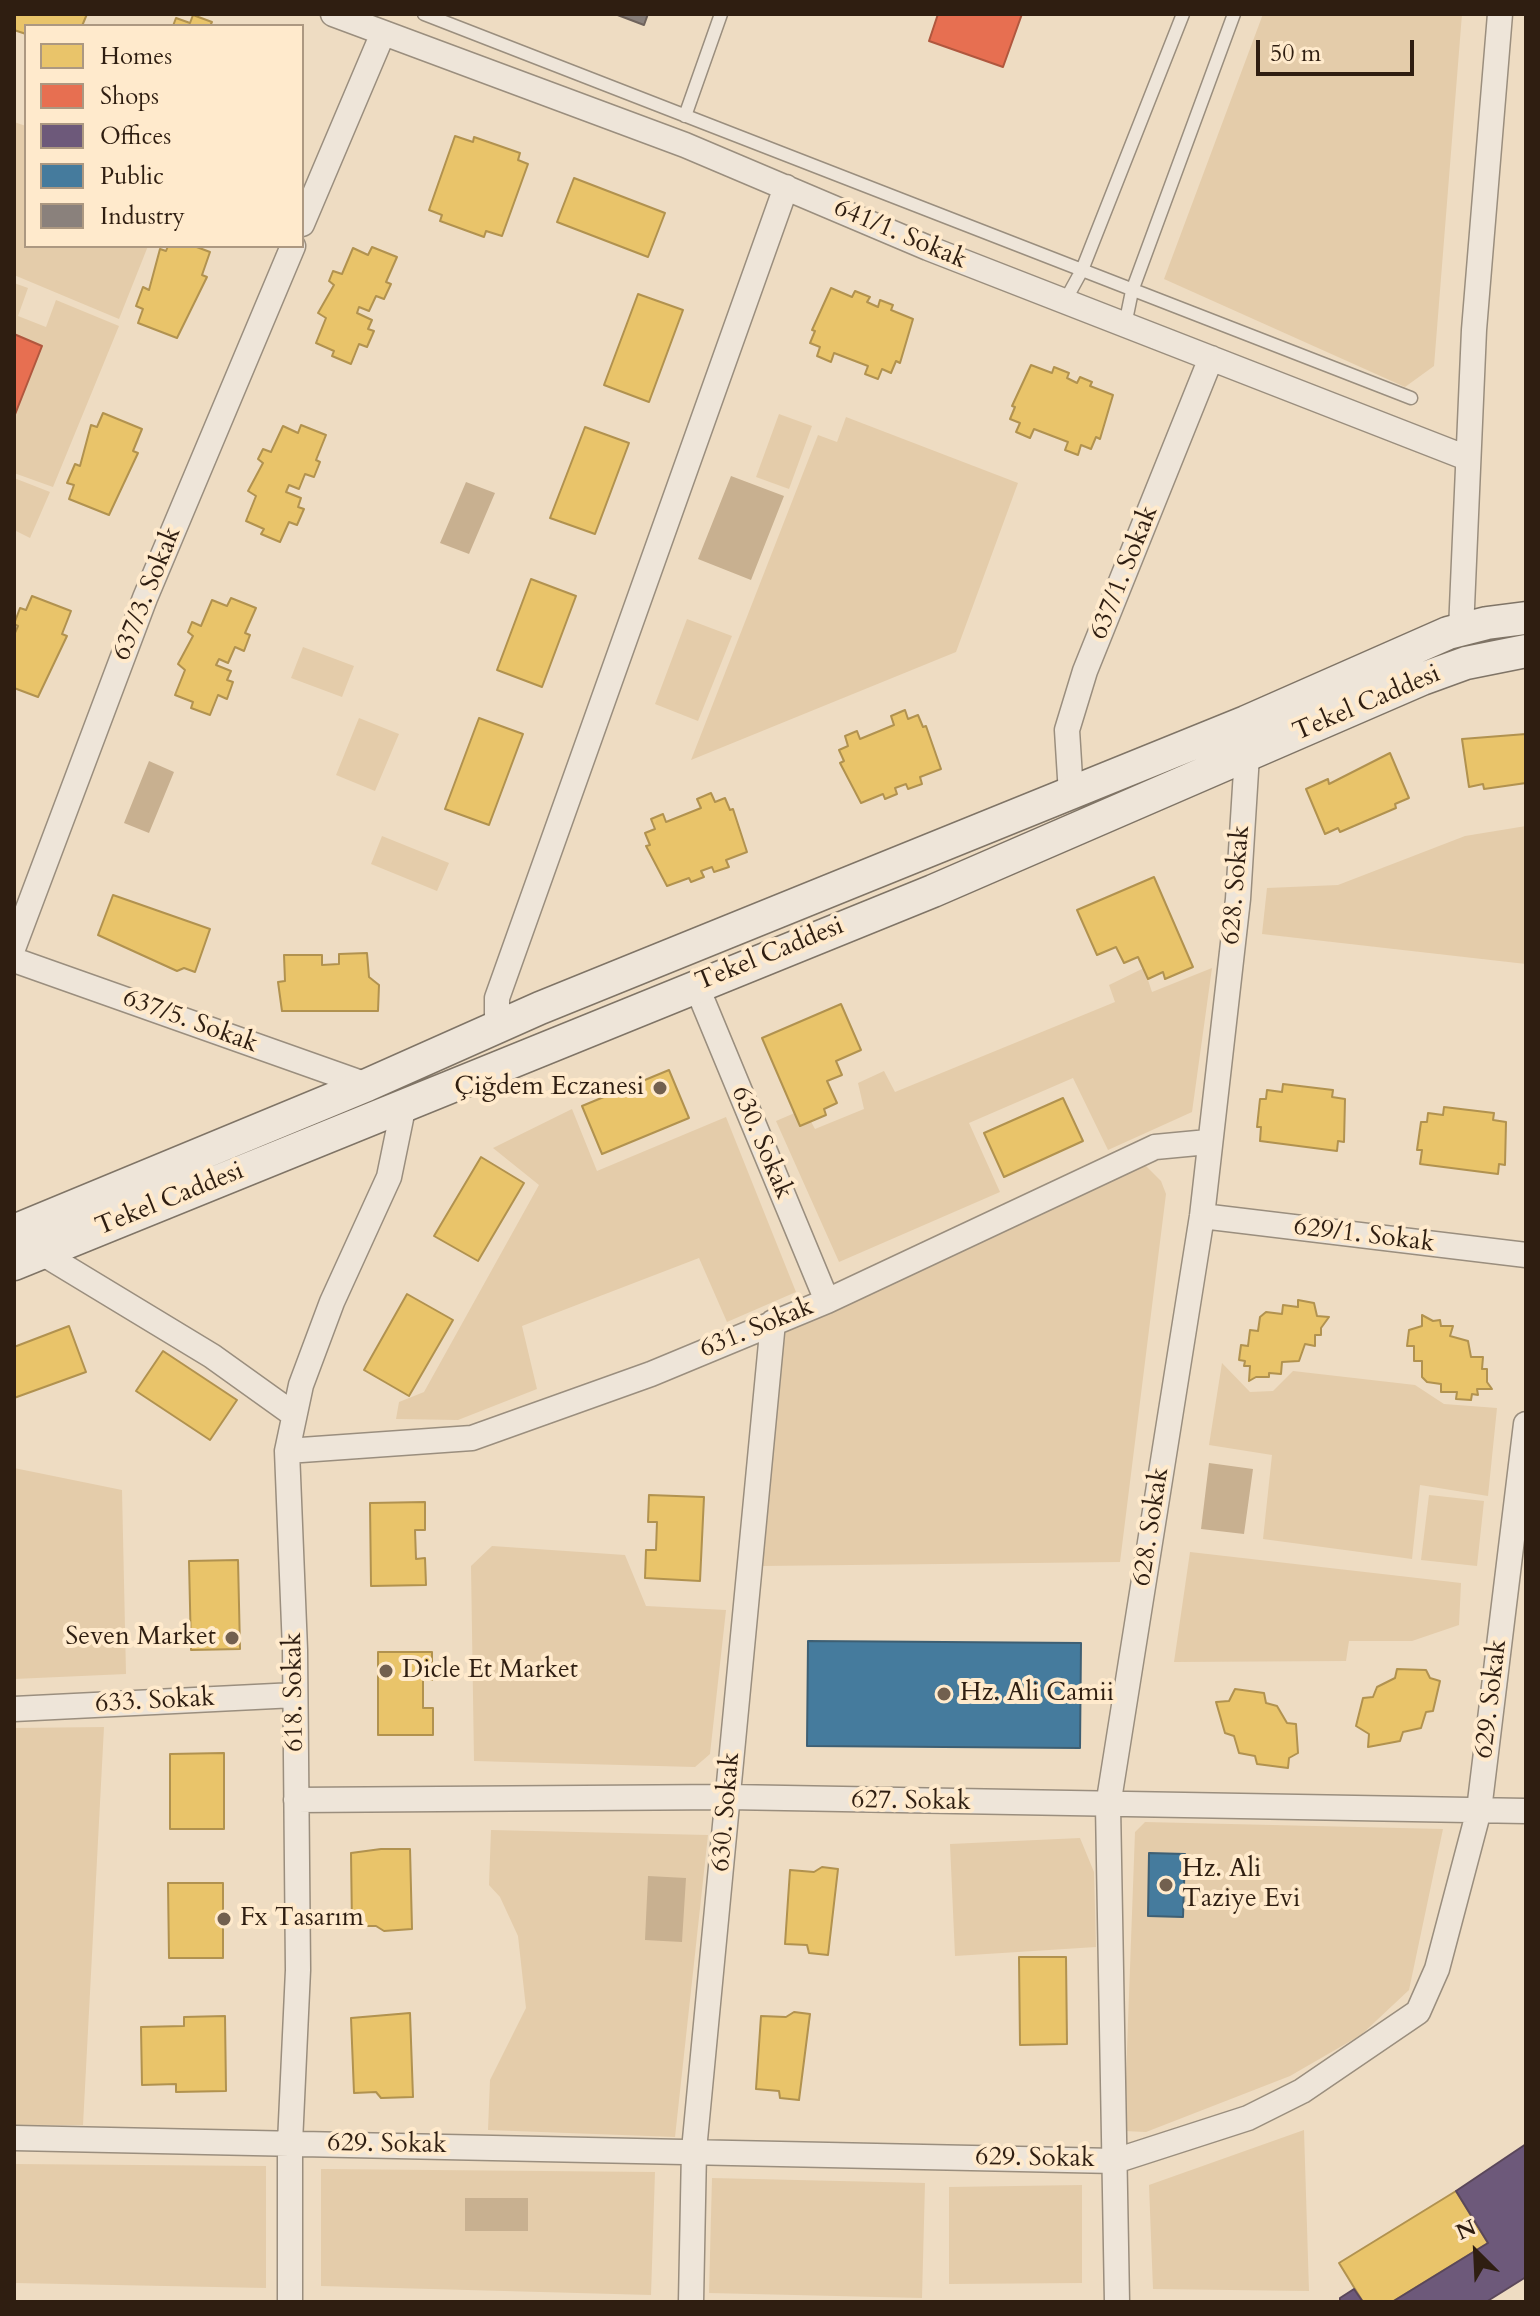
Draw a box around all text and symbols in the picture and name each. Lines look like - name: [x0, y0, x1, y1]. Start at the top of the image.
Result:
- legend: [24, 24, 304, 248]
- scale bar: [1260, 24, 1418, 74]
- text: 50 m: [1270, 37, 1321, 70]
- text: Homes: [100, 40, 172, 73]
- text: Shops: [100, 80, 159, 113]
- text: Offices: [100, 120, 171, 153]
- text: Public: [100, 160, 164, 193]
- street label: 641/1. Sokak: [829, 193, 971, 277]
- text: Industry: [100, 200, 185, 233]
- street label: 637/1. Sokak: [1084, 502, 1166, 644]
- street label: 637/3. Sokak: [107, 523, 189, 665]
- street label: Tekel Caddesi: [1289, 659, 1445, 749]
- street label: 628. Sokak: [1216, 824, 1258, 946]
- street label: Tekel Caddesi: [691, 911, 849, 999]
- street label: 637/5. Sokak: [118, 983, 262, 1061]
- place label: Çiğdem Eczanesi: [454, 1072, 644, 1104]
- marker: Çiğdem Eczanesi: [651, 1079, 669, 1097]
- street label: 630. Sokak: [723, 1082, 799, 1204]
- street label: Tekel Caddesi: [91, 1156, 249, 1244]
- street label: 629/1. Sokak: [1292, 1212, 1436, 1260]
- street label: 631. Sokak: [696, 1292, 818, 1366]
- street label: 628. Sokak: [1127, 1465, 1177, 1589]
- place label: Seven Market: [65, 1622, 216, 1654]
- marker: Seven Market: [223, 1629, 241, 1647]
- street label: 618. Sokak: [278, 1632, 312, 1752]
- street label: 629. Sokak: [1469, 1638, 1515, 1760]
- place label: Dicle Et Market: [402, 1655, 578, 1687]
- marker: Dicle Et Market: [377, 1662, 395, 1680]
- place label: Hz. Ali Camii: [960, 1678, 1114, 1710]
- street label: 633. Sokak: [94, 1683, 216, 1721]
- marker: Hz. Ali Camii: [935, 1685, 953, 1703]
- street label: 630. Sokak: [706, 1751, 748, 1873]
- street label: 627. Sokak: [851, 1785, 971, 1819]
- place label: Hz. Ali Taziye Evi: [1182, 1854, 1300, 1916]
- marker: Hz. Ali Taziye Evi: [1157, 1876, 1175, 1894]
- place label: Fx Tasarım: [240, 1903, 364, 1935]
- marker: Fx Tasarım: [215, 1910, 233, 1928]
- street label: 629. Sokak: [327, 2128, 447, 2162]
- street label: 629. Sokak: [975, 2142, 1095, 2176]
- north arrow: [1436, 2212, 1516, 2292]
- text: N: [1451, 2212, 1481, 2248]

